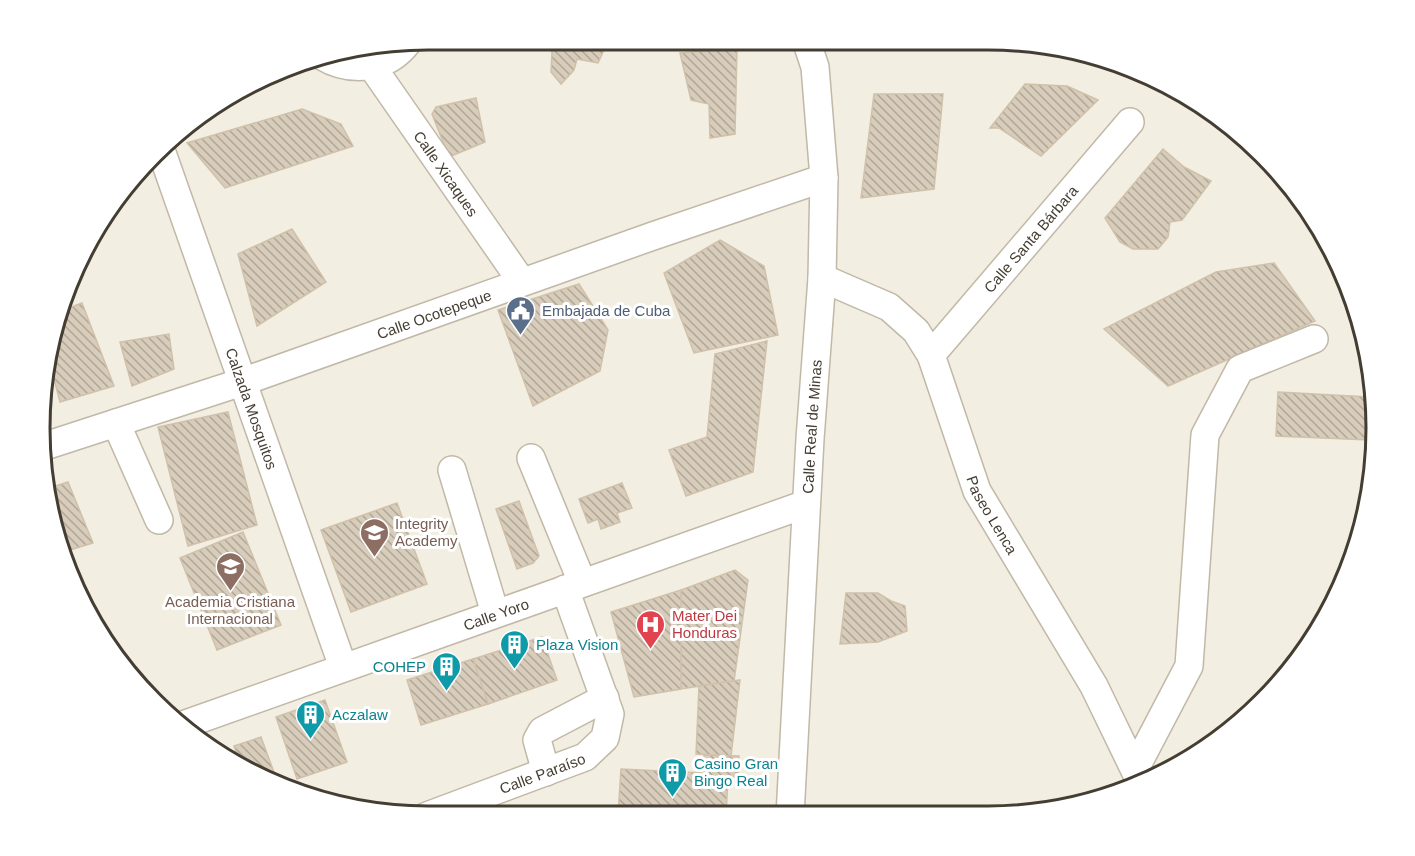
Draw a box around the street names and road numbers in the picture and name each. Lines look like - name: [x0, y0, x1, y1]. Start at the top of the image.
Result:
- street label: Calle Xicaques: [411, 127, 482, 219]
- street label: Calle Santa Bárbara: [980, 181, 1081, 296]
- street label: Calle Ocotepeque: [375, 286, 493, 342]
- street label: Calzada Mosquitos: [223, 345, 281, 471]
- street label: Calle Real de Minas: [799, 359, 824, 494]
- street label: Paseo Lenca: [964, 473, 1022, 557]
- street label: Calle Yoro: [461, 595, 531, 633]
- street label: Calle Paraíso: [497, 749, 587, 797]

